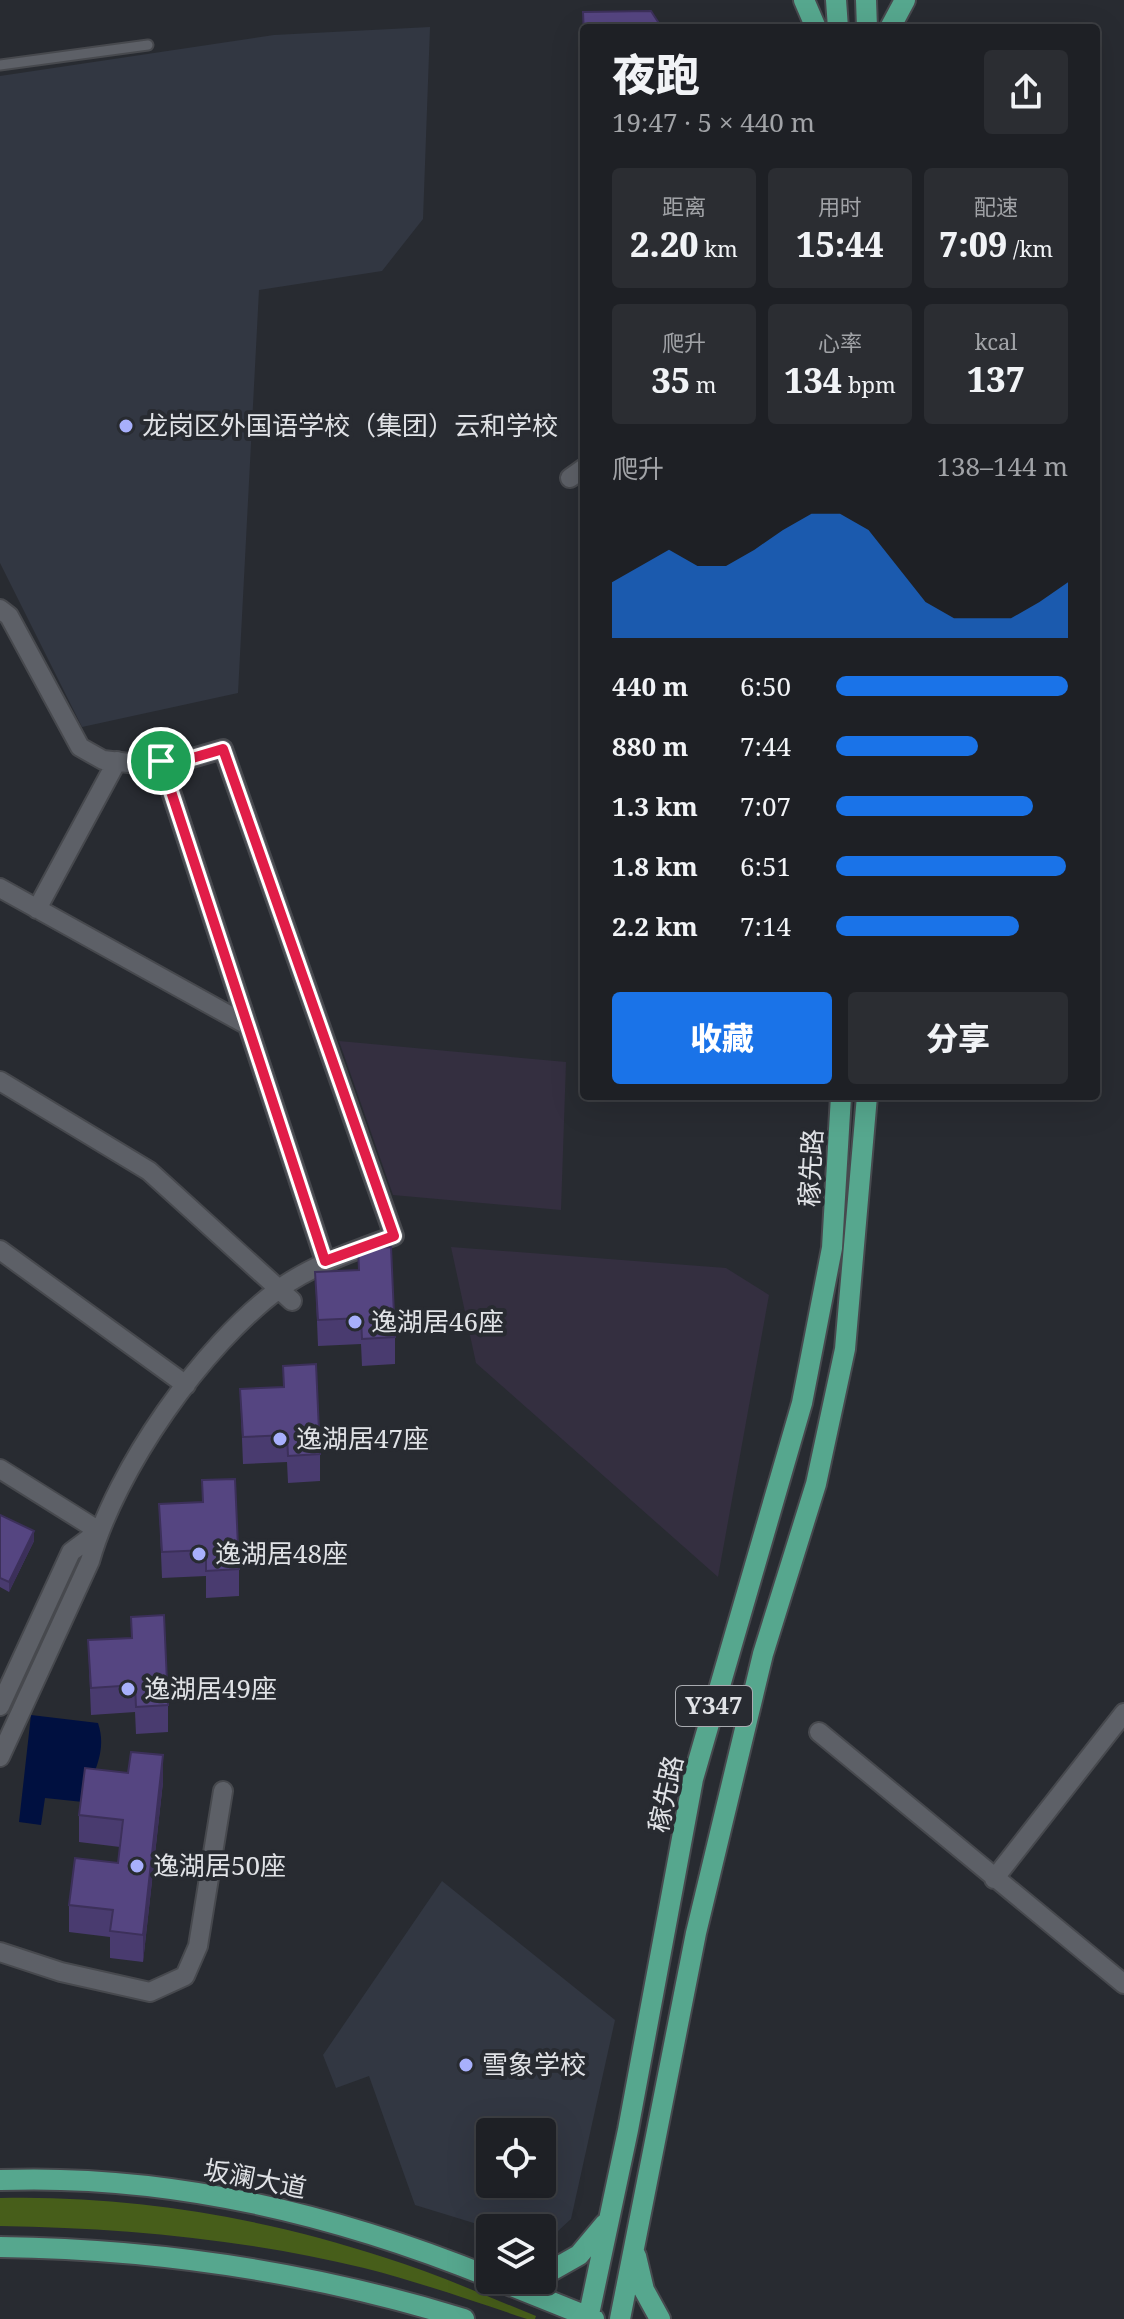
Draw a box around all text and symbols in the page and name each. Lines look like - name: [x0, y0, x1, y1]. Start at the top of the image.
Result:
- text: 夜跑: [612, 44, 700, 104]
- button: share: [984, 50, 1068, 134]
- text: 19:47 · 5 × 440 m: [612, 104, 815, 140]
- text: 距离: [662, 191, 706, 221]
- text: 用时: [818, 191, 862, 221]
- text: 配速: [974, 191, 1018, 221]
- text: 2.20: [630, 221, 699, 267]
- text: 15:44: [796, 221, 884, 267]
- text: 7:09: [939, 221, 1007, 267]
- text: km: [699, 233, 738, 263]
- text: /km: [1007, 233, 1053, 263]
- text: kcal: [975, 326, 1017, 356]
- text: 爬升: [662, 327, 706, 357]
- text: 心率: [818, 327, 862, 357]
- text: 137: [967, 356, 1025, 402]
- text: 35: [651, 357, 690, 403]
- text: 134: [784, 357, 842, 403]
- text: m: [690, 369, 717, 399]
- text: bpm: [842, 369, 896, 399]
- place label: 龙岗区外国语学校（集团）云和学校: [142, 407, 558, 443]
- marker: 龙岗区外国语学校（集团）云和学校: [117, 417, 135, 435]
- text: 138–144 m: [936, 448, 1068, 484]
- text: 爬升: [612, 450, 664, 486]
- text: 440 m: [612, 668, 688, 704]
- text: 6:50: [740, 668, 791, 704]
- pin: [127, 727, 195, 795]
- text: 880 m: [612, 728, 688, 764]
- text: 7:44: [740, 728, 791, 764]
- icon: arrive: [139, 739, 183, 783]
- text: 1.3 km: [612, 788, 698, 824]
- text: 7:07: [740, 788, 791, 824]
- text: 1.8 km: [612, 848, 698, 884]
- text: 6:51: [740, 848, 791, 884]
- text: 2.2 km: [612, 908, 698, 944]
- text: 7:14: [740, 908, 791, 944]
- button: 收藏: [612, 992, 832, 1084]
- button: 分享: [848, 992, 1068, 1084]
- street label: 稼先路: [790, 1128, 830, 1208]
- place label: 逸湖居46座: [371, 1303, 504, 1339]
- marker: 逸湖居46座: [346, 1313, 364, 1331]
- place label: 逸湖居47座: [296, 1420, 429, 1456]
- marker: 逸湖居47座: [271, 1430, 289, 1448]
- place label: 逸湖居48座: [215, 1535, 348, 1571]
- marker: 逸湖居48座: [190, 1545, 208, 1563]
- place label: 逸湖居49座: [144, 1670, 277, 1706]
- marker: 逸湖居49座: [119, 1680, 137, 1698]
- road number: Y347: [676, 1686, 752, 1726]
- street label: 稼先路: [639, 1752, 691, 1836]
- place label: 逸湖居50座: [153, 1847, 286, 1883]
- marker: 逸湖居50座: [128, 1857, 146, 1875]
- place label: 雪象学校: [482, 2046, 586, 2082]
- marker: 雪象学校: [457, 2056, 475, 2074]
- map controls: [476, 2118, 556, 2294]
- button: locate: [476, 2118, 556, 2198]
- street label: 坂澜大道: [201, 2150, 310, 2206]
- button: layers: [476, 2214, 556, 2294]

